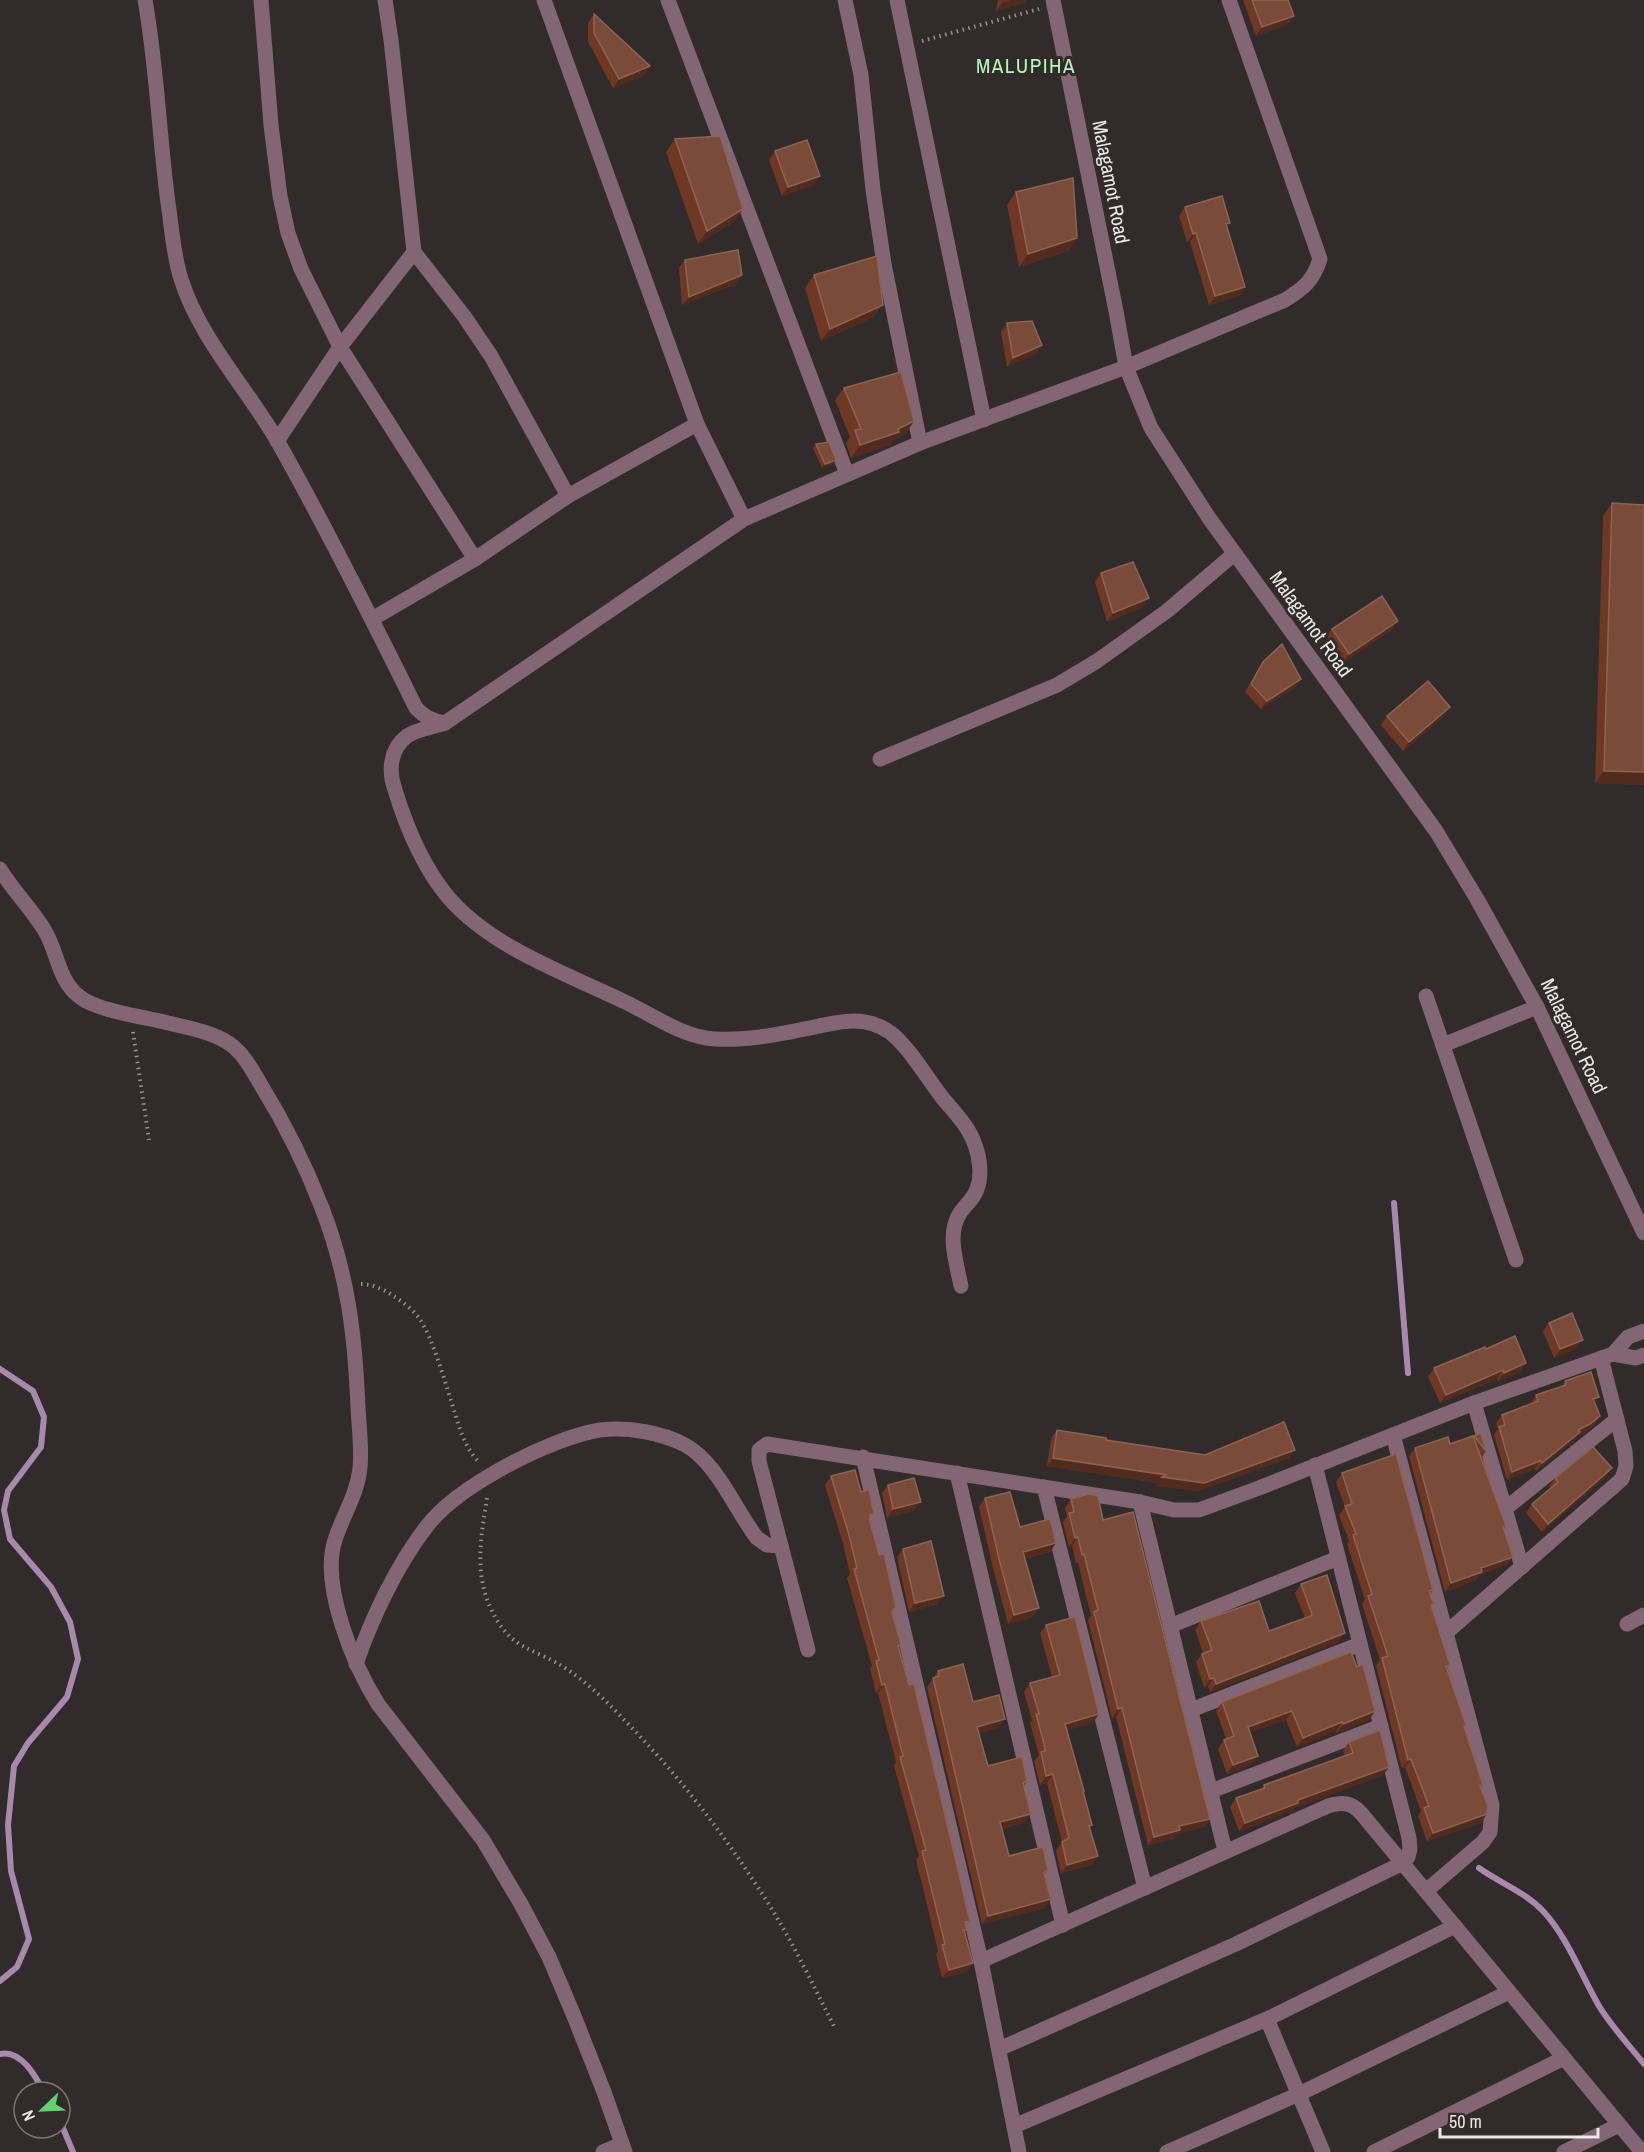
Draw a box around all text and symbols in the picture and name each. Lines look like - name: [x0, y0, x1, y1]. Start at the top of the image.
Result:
- district label: MALUPIHA: [976, 51, 1076, 80]
- street label: Malagamot Road: [1086, 118, 1137, 246]
- street label: Malagamot Road: [1264, 565, 1359, 682]
- street label: Malagamot Road: [1535, 974, 1614, 1098]
- north arrow: [12, 2080, 72, 2140]
- scale bar: [1440, 2101, 1598, 2139]
- text: N: [16, 2107, 40, 2125]
- text: 50 m: [1449, 2109, 1482, 2134]

